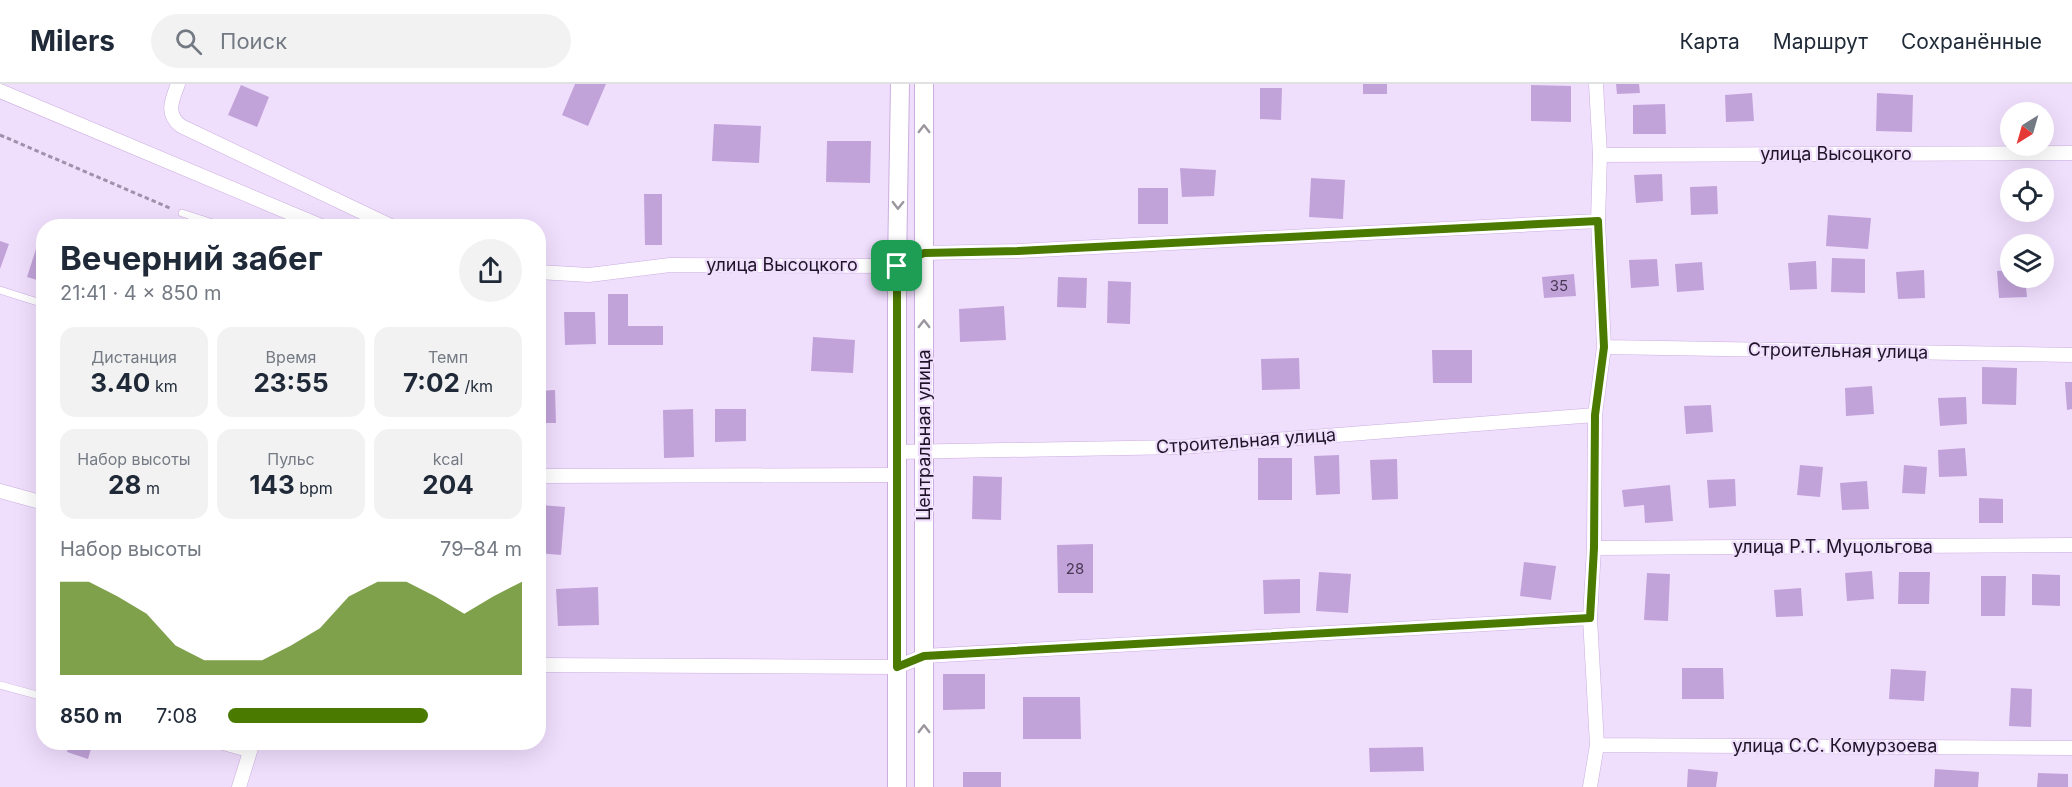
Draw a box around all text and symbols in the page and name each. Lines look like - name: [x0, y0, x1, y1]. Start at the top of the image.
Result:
- search box: [151, 14, 571, 68]
- text: Milers: [30, 24, 115, 58]
- icon: search: [172, 25, 205, 58]
- text: Поиск: [220, 28, 287, 54]
- text: Карта: [1679, 29, 1740, 54]
- text: Маршрут: [1773, 29, 1868, 54]
- text: Сохранённые: [1901, 29, 2042, 54]
- north arrow: [2000, 102, 2054, 156]
- map controls: [2000, 102, 2054, 288]
- one-way arrow: [918, 124, 930, 133]
- street label: улица Высоцкого: [1760, 143, 1912, 164]
- button: locate: [2000, 168, 2054, 222]
- one-way arrow: [891, 201, 904, 210]
- button: layers: [2000, 234, 2054, 288]
- text: Вечерний забег: [60, 238, 323, 278]
- button: share: [459, 239, 522, 302]
- pin: [871, 240, 922, 291]
- icon: arrive: [880, 249, 913, 282]
- street label: улица Высоцкого: [706, 254, 858, 275]
- house number: 35: [1550, 276, 1568, 295]
- text: 21:41 · 4 × 850 m: [60, 281, 221, 305]
- one-way arrow: [918, 319, 930, 328]
- street label: Строительная улица: [1748, 338, 1928, 363]
- text: Дистанция: [91, 347, 177, 367]
- text: Время: [266, 347, 316, 367]
- text: Темп: [428, 347, 468, 367]
- street label: Центральная улица: [913, 349, 934, 521]
- text: 3.40: [90, 367, 150, 398]
- text: 23:55: [253, 367, 329, 398]
- text: 7:02: [403, 367, 460, 398]
- text: km: [150, 376, 178, 396]
- text: /km: [460, 376, 493, 396]
- street label: Строительная улица: [1155, 424, 1337, 457]
- text: Набор высоты: [77, 449, 191, 469]
- text: Пульс: [267, 449, 315, 469]
- text: kcal: [433, 449, 463, 469]
- text: 28: [108, 469, 141, 500]
- text: 143: [249, 469, 295, 500]
- text: 204: [422, 469, 474, 500]
- text: m: [141, 478, 160, 498]
- text: bpm: [295, 478, 333, 498]
- street label: улица Р.Т. Муцольгова: [1733, 536, 1933, 557]
- text: Набор высоты: [60, 537, 202, 561]
- text: 79–84 m: [440, 537, 522, 561]
- house number: 28: [1066, 559, 1084, 578]
- text: 850 m: [60, 704, 122, 728]
- text: 7:08: [156, 704, 197, 728]
- one-way arrow: [918, 724, 930, 733]
- street label: улица С.С. Комурзоева: [1733, 735, 1937, 756]

